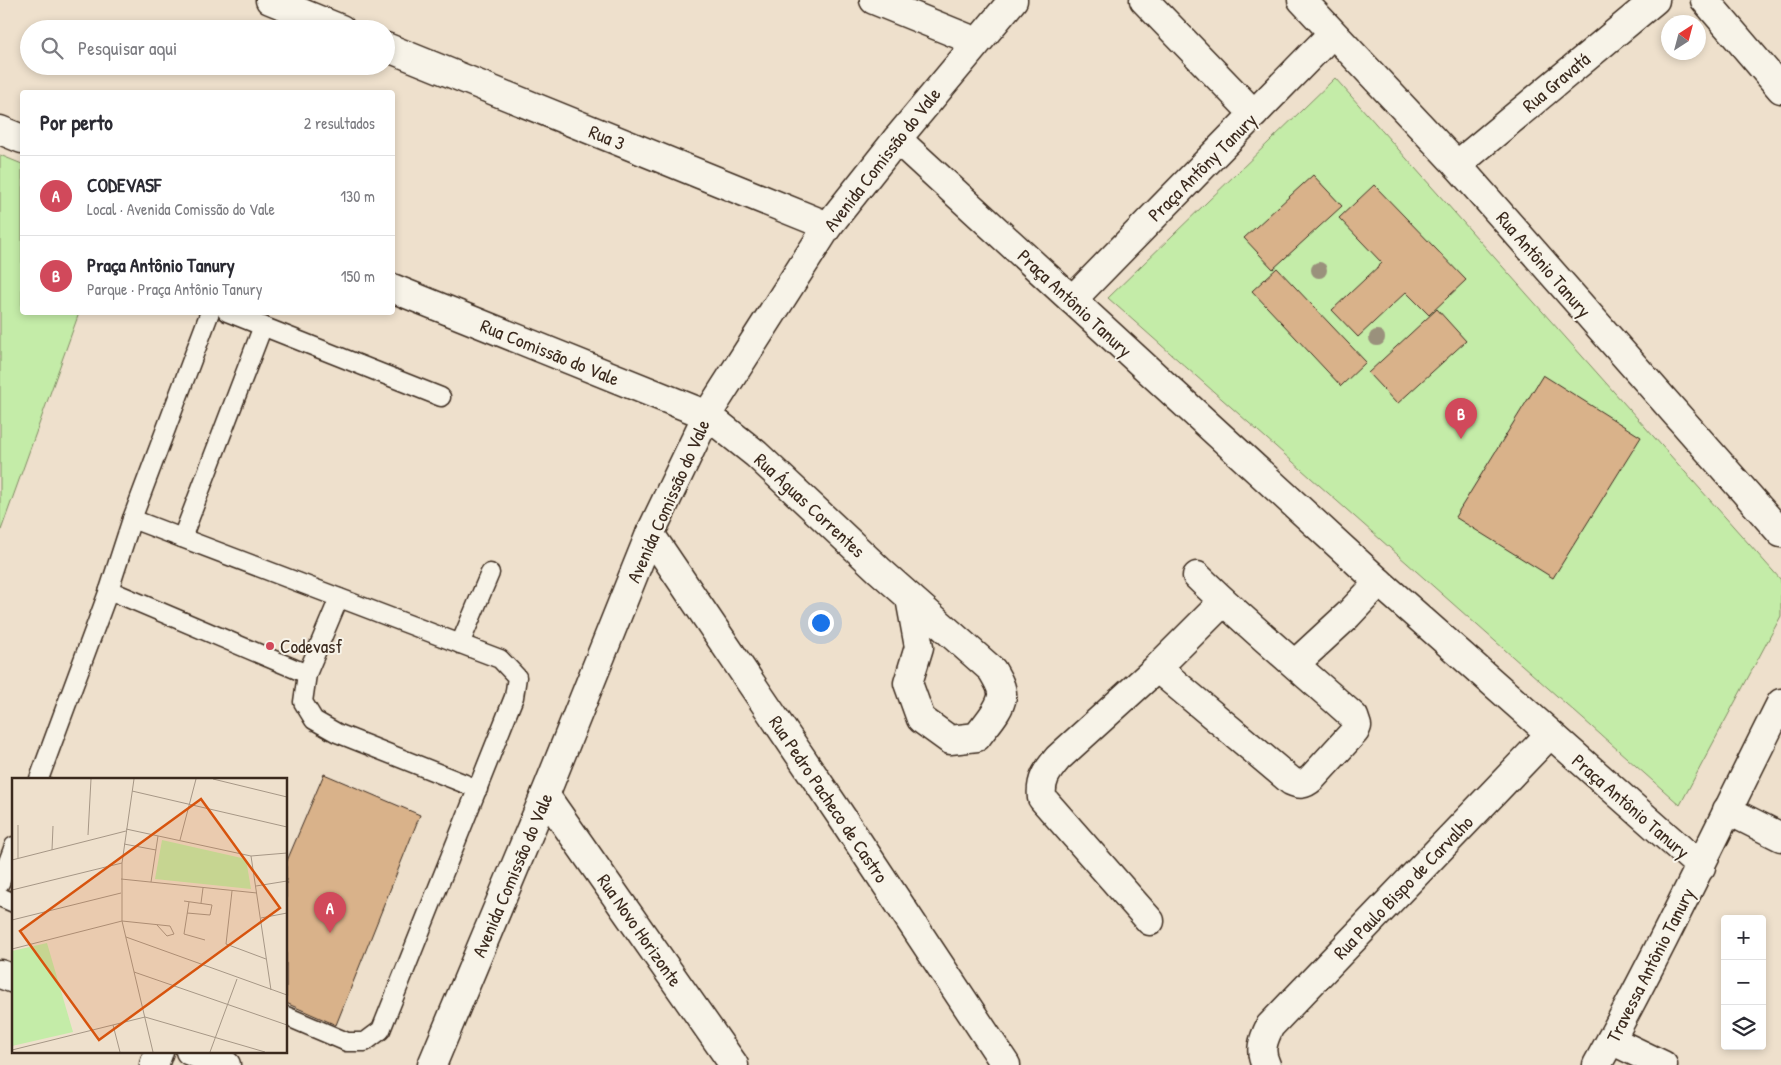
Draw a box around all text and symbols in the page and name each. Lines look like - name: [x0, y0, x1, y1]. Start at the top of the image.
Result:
- north arrow: [1661, 15, 1706, 60]
- search box: [20, 20, 395, 75]
- icon: search: [38, 34, 66, 62]
- text: Pesquisar aqui: [78, 35, 177, 61]
- street label: Rua Gravatá: [1517, 46, 1596, 118]
- street label: Avenida Comissão do Vale: [818, 81, 947, 236]
- street label: Praça Antôny Tanury: [1142, 107, 1262, 227]
- text: Por perto: [40, 108, 113, 137]
- text: 2 resultados: [304, 112, 375, 134]
- street label: Rua 3: [585, 118, 629, 156]
- text: CODEVASF: [87, 172, 161, 198]
- text: A: [52, 185, 60, 207]
- text: 130 m: [340, 185, 375, 207]
- text: Local · Avenida Comissão do Vale: [87, 198, 275, 220]
- street label: Rua Antônio Tanury: [1491, 205, 1597, 323]
- street label: Praça Antônio Tanury: [1012, 243, 1138, 363]
- text: Praça Antônio Tanury: [87, 252, 235, 278]
- text: B: [52, 265, 60, 287]
- text: 150 m: [341, 265, 375, 287]
- text: Parque · Praça Antônio Tanury: [87, 278, 262, 300]
- street label: Rua Comissão do Vale: [477, 312, 624, 392]
- pin: B: [1445, 398, 1477, 439]
- street label: Avenida Comissão do Vale: [620, 415, 716, 587]
- street label: Rua Águas Correntes: [749, 447, 871, 563]
- your location: [808, 610, 834, 636]
- place label: Codevasf: [280, 633, 342, 659]
- marker: Codevasf: [264, 640, 276, 652]
- street label: Rua Pedro Pacheco de Castro: [763, 710, 895, 888]
- street label: Praça Antônio Tanury: [1567, 748, 1695, 864]
- inset map: [12, 778, 288, 1052]
- street label: Avenida Comissão do Vale: [466, 789, 559, 961]
- street label: Rua Paulo Bispo de Carvalho: [1327, 809, 1479, 965]
- street label: Rua Novo Horizonte: [591, 868, 689, 992]
- street label: Travessa Antônio Tanury: [1600, 883, 1700, 1047]
- pin: A: [314, 892, 346, 933]
- map controls: [1721, 915, 1766, 1050]
- button: +: [1721, 915, 1766, 960]
- button: −: [1721, 960, 1766, 1005]
- button: layers: [1721, 1005, 1766, 1050]

